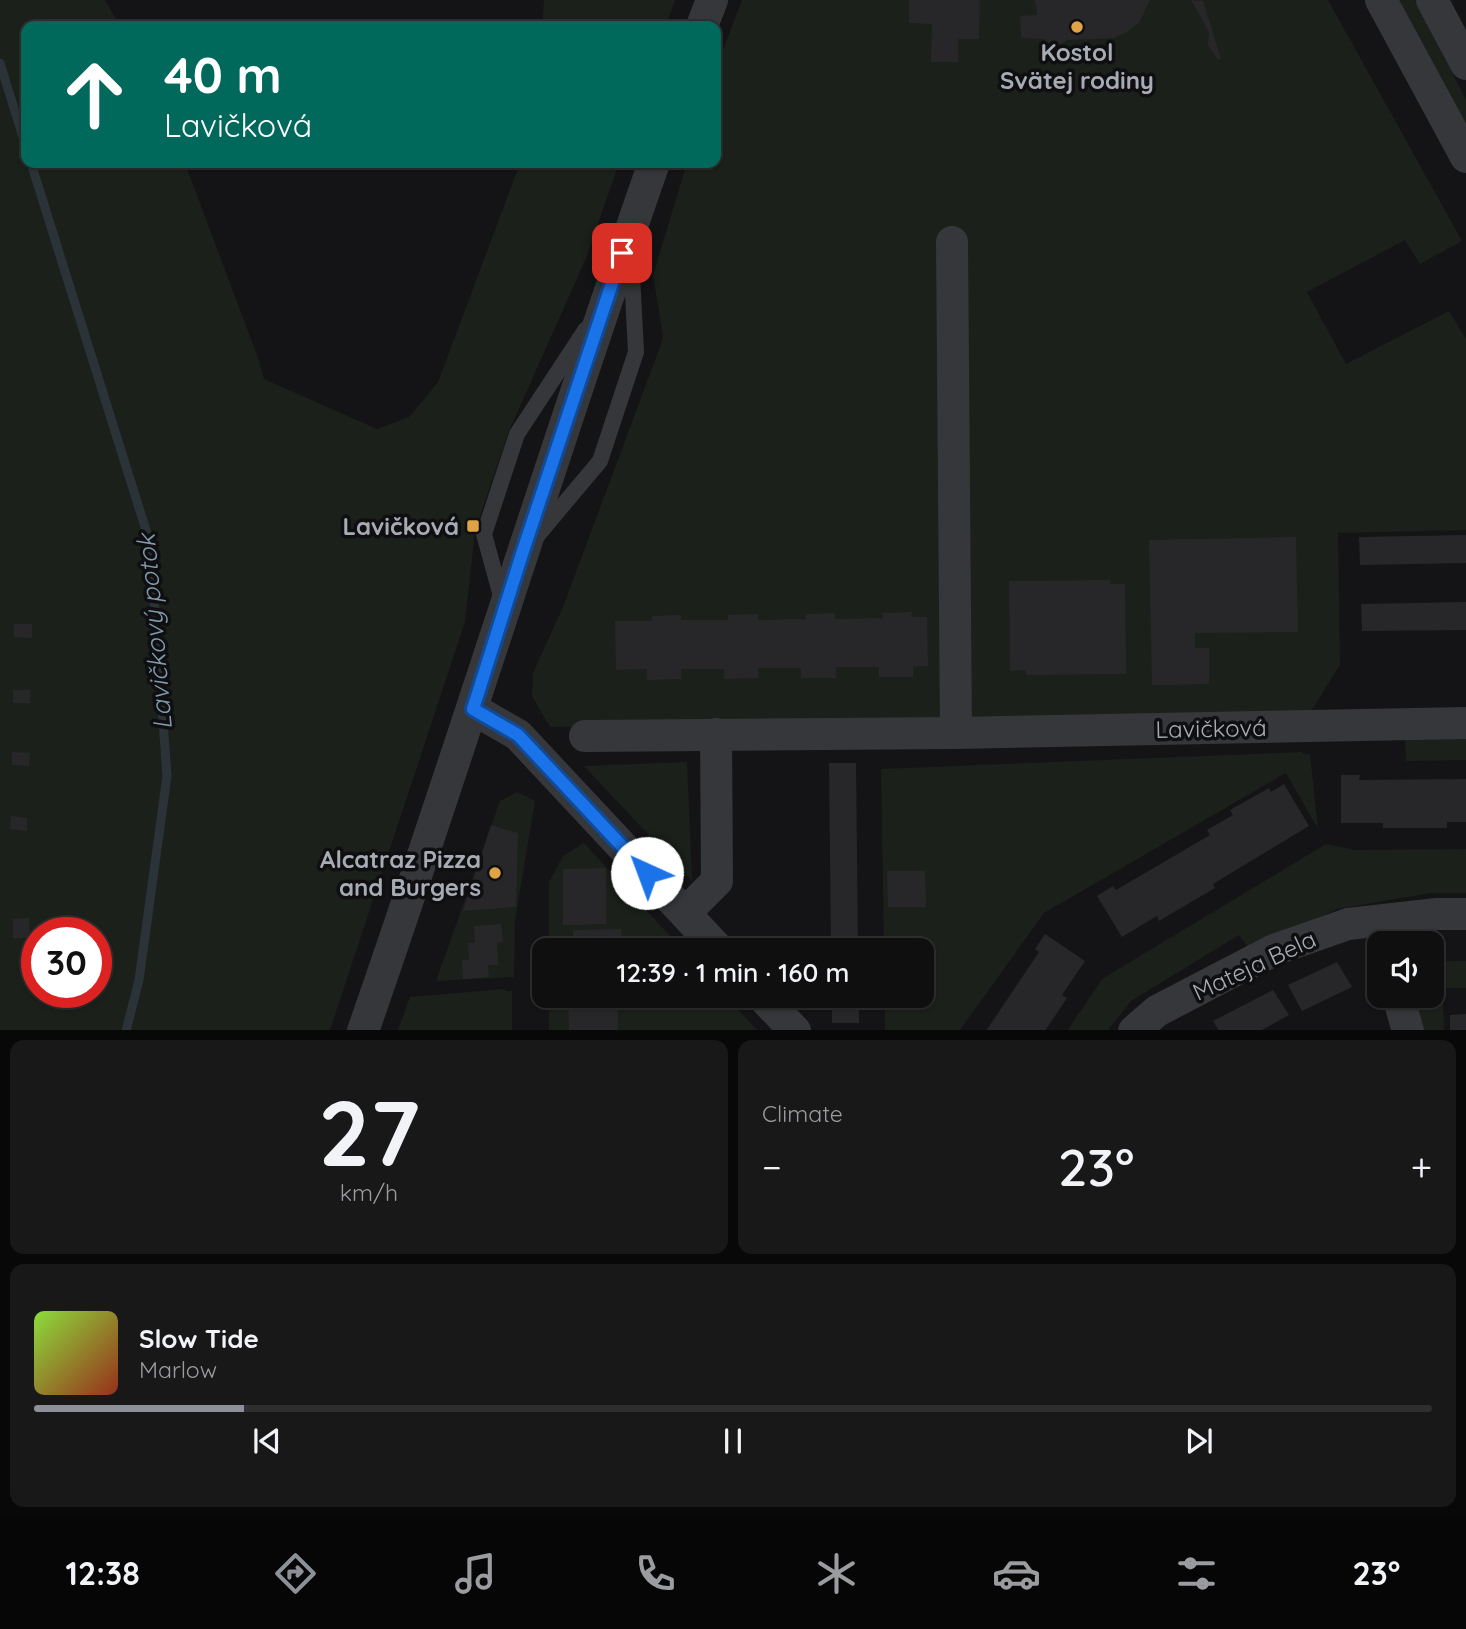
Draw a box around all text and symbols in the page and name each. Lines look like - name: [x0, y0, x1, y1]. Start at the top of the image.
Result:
- marker: Kostol Svätej rodiny: [1069, 19, 1085, 35]
- place label: Kostol Svätej rodiny: [1000, 37, 1154, 95]
- text: 40 m: [164, 44, 282, 105]
- icon: ahead: [49, 49, 140, 140]
- text: Lavičková: [164, 105, 312, 145]
- pin: [592, 223, 652, 283]
- icon: arrive: [603, 234, 641, 272]
- place label: Lavičková: [343, 511, 459, 541]
- marker: Lavičková: [465, 518, 481, 534]
- water label: Lavičkový potok: [129, 531, 179, 731]
- street label: Lavičková: [1155, 712, 1267, 744]
- position arrow: [610, 836, 684, 910]
- place label: Alcatraz Pizza and Burgers: [320, 844, 481, 902]
- marker: Alcatraz Pizza and Burgers: [487, 865, 503, 881]
- speed limit sign: 30: [21, 917, 112, 1008]
- street label: Mateja Bela: [1187, 923, 1321, 1007]
- map controls: [1367, 931, 1444, 1008]
- button: sound: [1367, 931, 1444, 1008]
- text: 12:39 · 1 min · 160 m: [616, 956, 850, 989]
- text: 27: [318, 1075, 420, 1189]
- text: Climate: [762, 1099, 843, 1128]
- text: 23°: [1058, 1134, 1134, 1199]
- text: −: [762, 1143, 782, 1191]
- text: +: [1411, 1143, 1432, 1191]
- text: km/h: [340, 1178, 398, 1207]
- text: Slow Tide: [139, 1322, 259, 1355]
- text: Marlow: [139, 1355, 217, 1384]
- icon: previous: [248, 1422, 286, 1460]
- icon: pause: [714, 1422, 752, 1460]
- icon: next: [1180, 1422, 1218, 1460]
- icon: directions: [271, 1549, 320, 1598]
- icon: music: [451, 1549, 500, 1598]
- icon: phone: [631, 1549, 680, 1598]
- icon: climate: [812, 1549, 861, 1598]
- icon: car: [992, 1549, 1041, 1598]
- icon: filters: [1172, 1549, 1221, 1598]
- text: 12:38: [66, 1553, 140, 1593]
- text: 23°: [1352, 1553, 1400, 1593]

